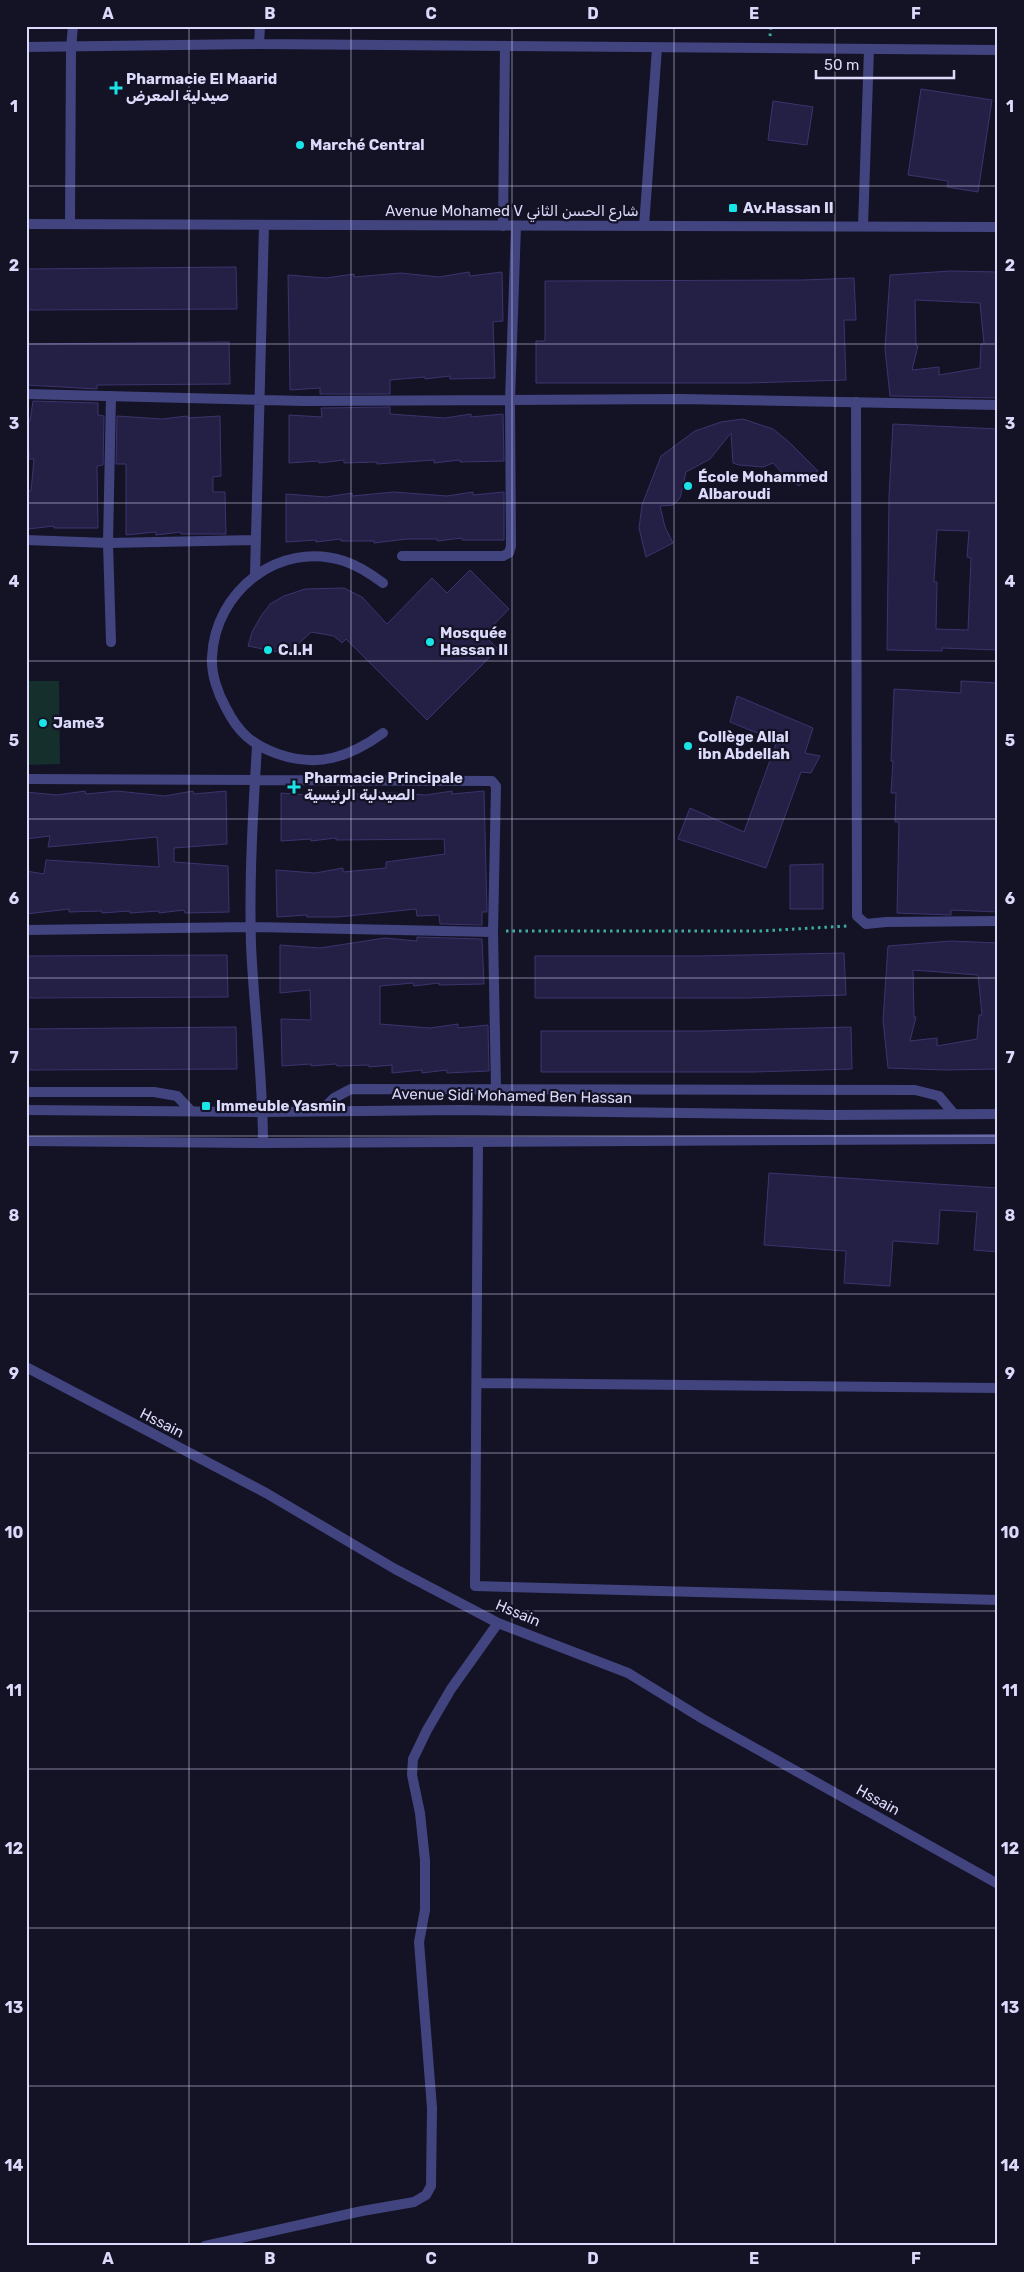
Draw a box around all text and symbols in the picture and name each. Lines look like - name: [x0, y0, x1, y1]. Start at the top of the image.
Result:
- text: A: [102, 4, 114, 23]
- text: B: [264, 4, 276, 23]
- text: C: [425, 4, 437, 23]
- text: D: [587, 4, 599, 23]
- text: E: [749, 4, 759, 23]
- text: F: [911, 4, 921, 23]
- scale bar: [816, 48, 954, 80]
- text: 50 m: [824, 56, 859, 74]
- place label: Pharmacie El Maarid صيدلية المعرض: [126, 70, 277, 105]
- marker: Pharmacie El Maarid صيدلية المعرض: [110, 82, 122, 94]
- text: 1: [10, 97, 18, 116]
- text: 1: [1006, 97, 1014, 116]
- place label: Marché Central: [310, 136, 425, 154]
- marker: Marché Central: [294, 139, 306, 151]
- place label: Av.Hassan II: [743, 199, 834, 217]
- street label: Avenue Mohamed V شارع الحسن الثاني: [385, 202, 639, 223]
- marker: Av.Hassan II: [727, 202, 739, 214]
- text: 2: [9, 256, 19, 275]
- text: 2: [1005, 256, 1015, 275]
- text: 3: [9, 414, 19, 433]
- text: 3: [1005, 414, 1015, 433]
- place label: École Mohammed Albaroudi: [698, 468, 828, 503]
- marker: École Mohammed Albaroudi: [682, 480, 694, 492]
- text: 4: [9, 572, 20, 591]
- text: 4: [1005, 572, 1016, 591]
- place label: Mosquée Hassan II: [440, 624, 508, 659]
- marker: Mosquée Hassan II: [424, 636, 436, 648]
- place label: C.I.H: [278, 641, 313, 659]
- marker: C.I.H: [262, 644, 274, 656]
- place label: Jame3: [53, 714, 105, 732]
- marker: Jame3: [37, 717, 49, 729]
- place label: Collège Allal ibn Abdellah: [698, 728, 790, 763]
- text: 5: [9, 731, 19, 750]
- text: 5: [1005, 731, 1015, 750]
- marker: Collège Allal ibn Abdellah: [682, 740, 694, 752]
- place label: Pharmacie Principale الصيدلية الرئيسية: [304, 769, 463, 804]
- marker: Pharmacie Principale الصيدلية الرئيسية: [288, 781, 300, 793]
- text: 6: [9, 889, 19, 908]
- text: 6: [1005, 889, 1015, 908]
- text: 7: [9, 1048, 19, 1067]
- text: 7: [1005, 1048, 1015, 1067]
- street label: Avenue Sidi Mohamed Ben Hassan: [392, 1085, 632, 1107]
- place label: Immeuble Yasmin: [216, 1097, 346, 1115]
- marker: Immeuble Yasmin: [200, 1100, 212, 1112]
- text: 8: [9, 1206, 20, 1225]
- text: 8: [1005, 1206, 1016, 1225]
- text: 9: [9, 1364, 19, 1383]
- text: 9: [1005, 1364, 1015, 1383]
- street label: Hssain: [137, 1404, 187, 1442]
- text: 10: [5, 1523, 24, 1542]
- text: 10: [1001, 1523, 1020, 1542]
- street label: Hssain: [493, 1596, 543, 1630]
- text: 11: [6, 1681, 22, 1700]
- text: 11: [1002, 1681, 1018, 1700]
- street label: Hssain: [853, 1781, 903, 1819]
- text: 12: [5, 1839, 23, 1858]
- text: 12: [1001, 1839, 1019, 1858]
- text: 13: [5, 1998, 23, 2017]
- text: 13: [1001, 1998, 1019, 2017]
- text: 14: [5, 2156, 24, 2175]
- text: 14: [1001, 2156, 1020, 2175]
- text: A: [102, 2249, 114, 2268]
- text: B: [264, 2249, 276, 2268]
- text: C: [425, 2249, 437, 2268]
- text: D: [587, 2249, 599, 2268]
- text: E: [749, 2249, 759, 2268]
- text: F: [911, 2249, 921, 2268]

